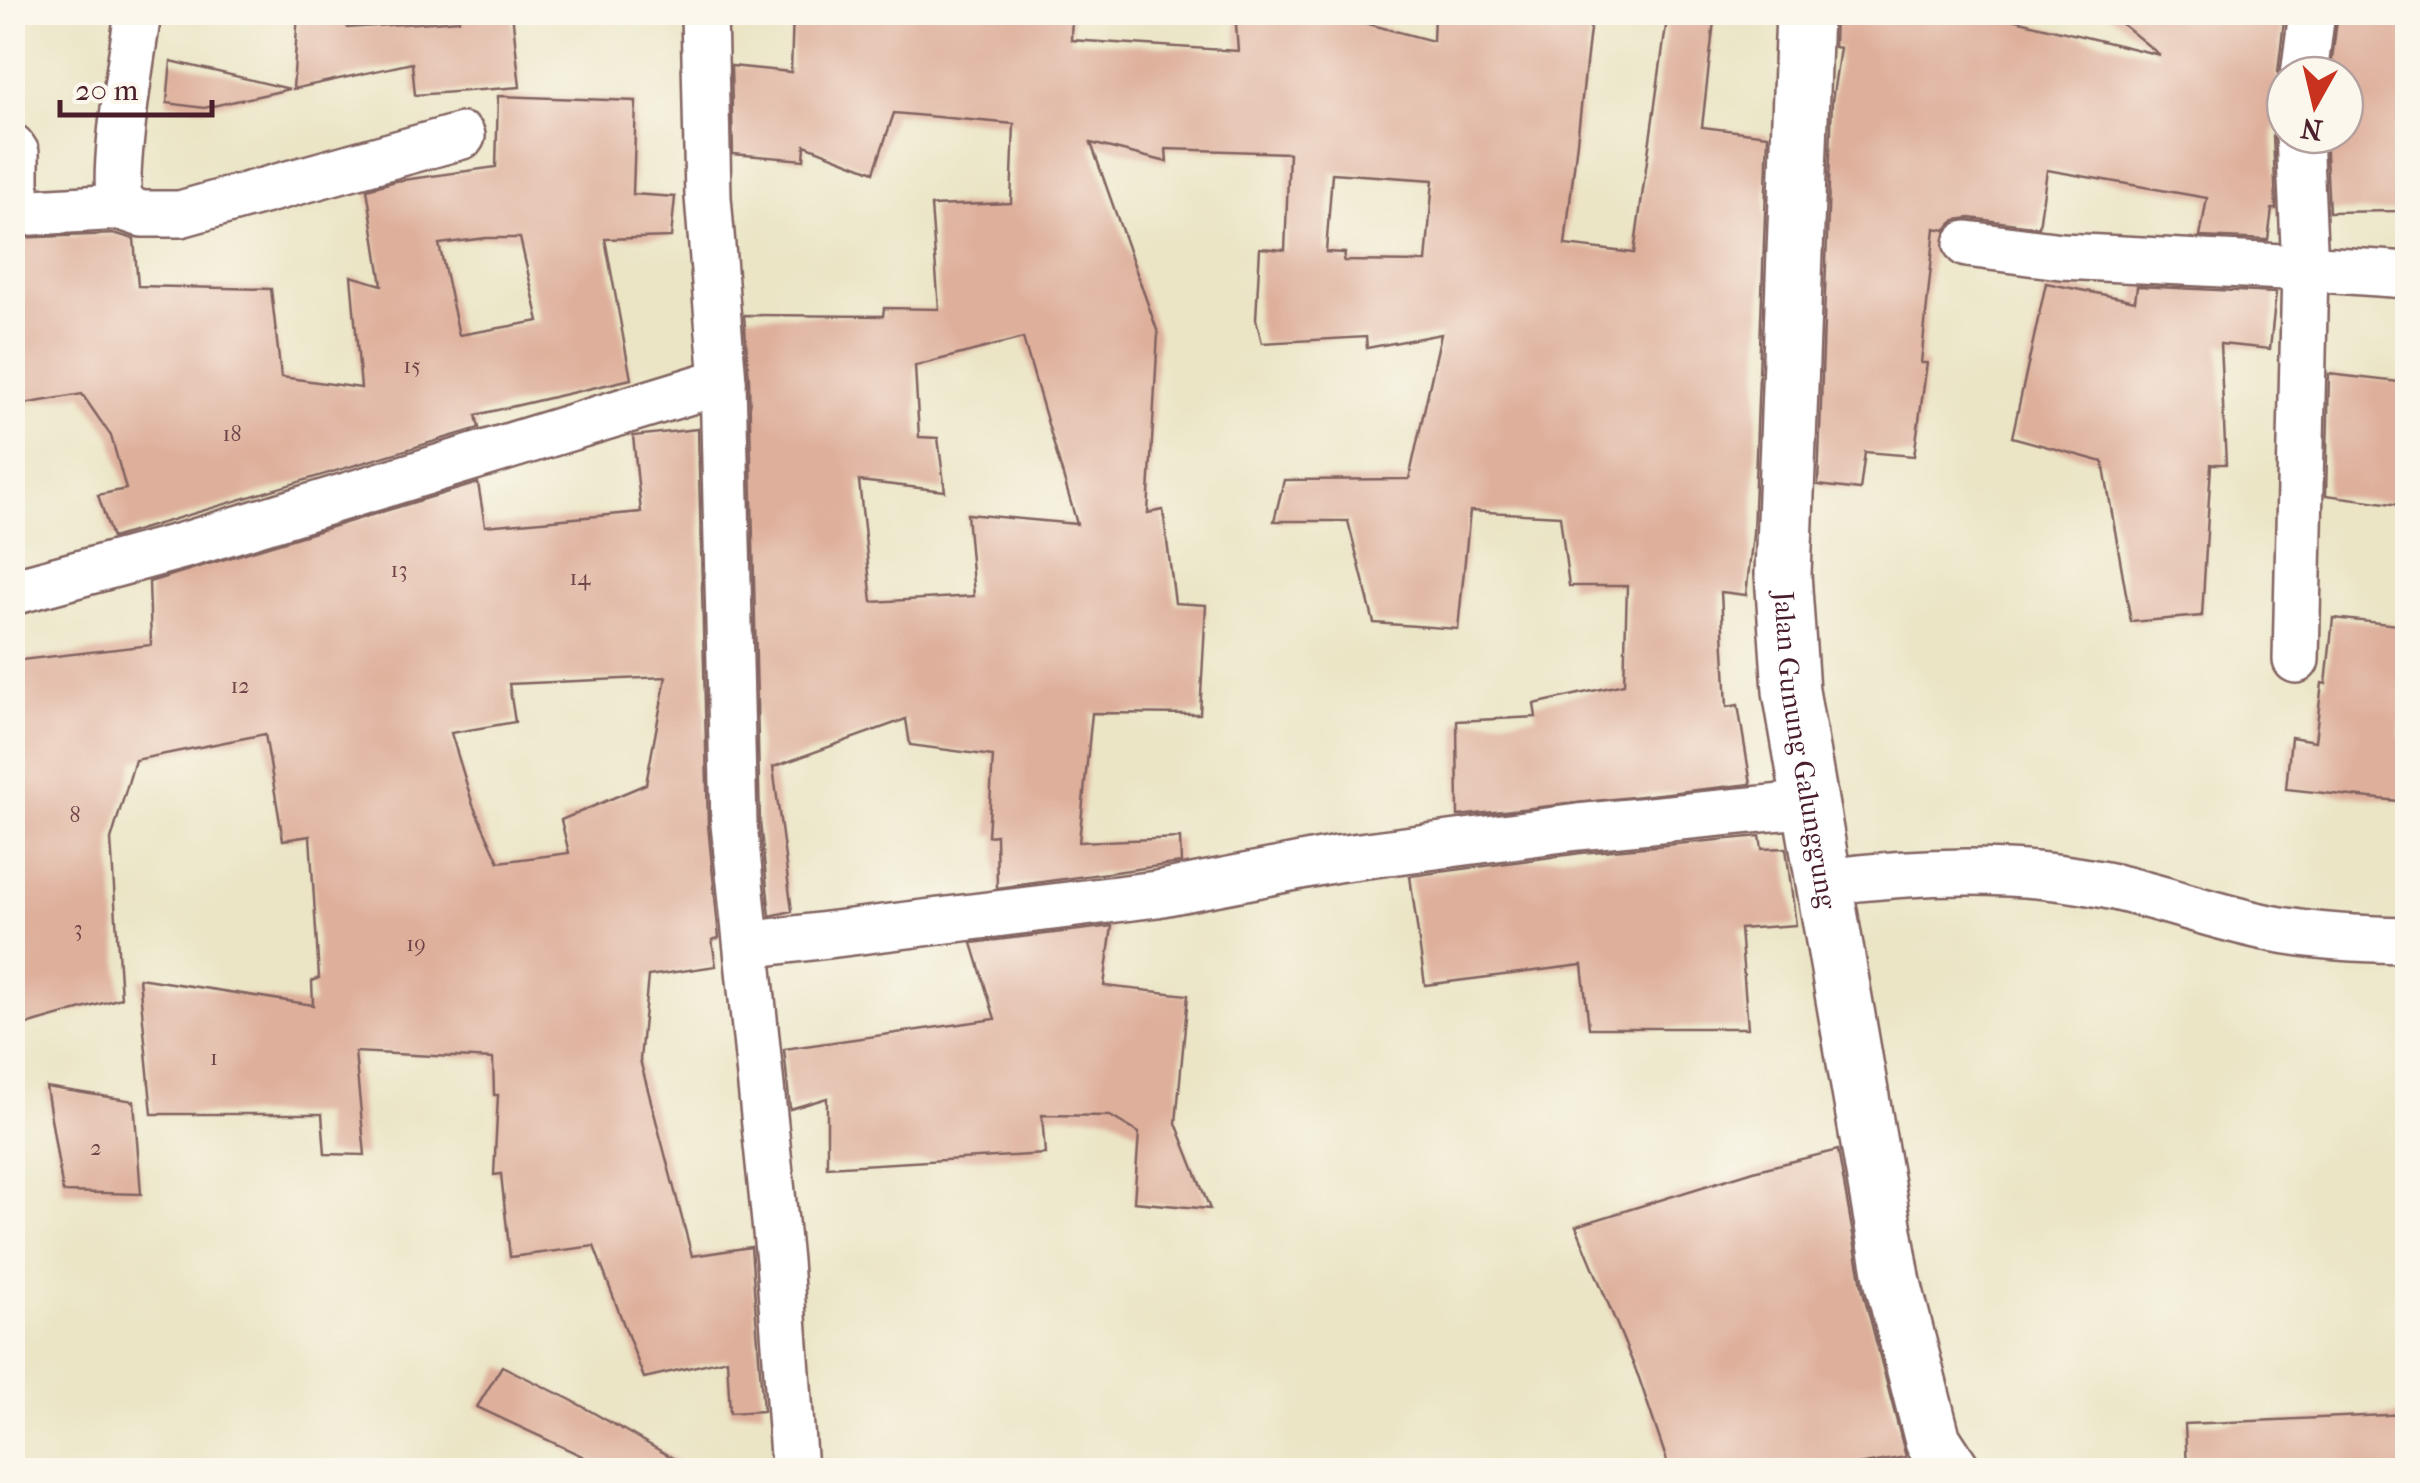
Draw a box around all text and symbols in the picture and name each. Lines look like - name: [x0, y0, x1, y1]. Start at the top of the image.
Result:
- scale bar: [60, 55, 212, 117]
- north arrow: [2265, 55, 2365, 155]
- text: 20 m: [75, 73, 138, 108]
- text: N: [2298, 111, 2324, 147]
- house number: 15: [403, 353, 421, 379]
- house number: 18: [223, 421, 241, 447]
- house number: 13: [391, 557, 407, 583]
- house number: 14: [570, 565, 591, 591]
- street label: Jalan Gunung Galunggung: [1767, 588, 1844, 912]
- house number: 12: [230, 673, 250, 699]
- house number: 8: [69, 802, 81, 828]
- house number: 3: [73, 916, 83, 942]
- house number: 19: [406, 931, 426, 957]
- house number: 1: [210, 1045, 218, 1071]
- house number: 2: [90, 1135, 102, 1161]

